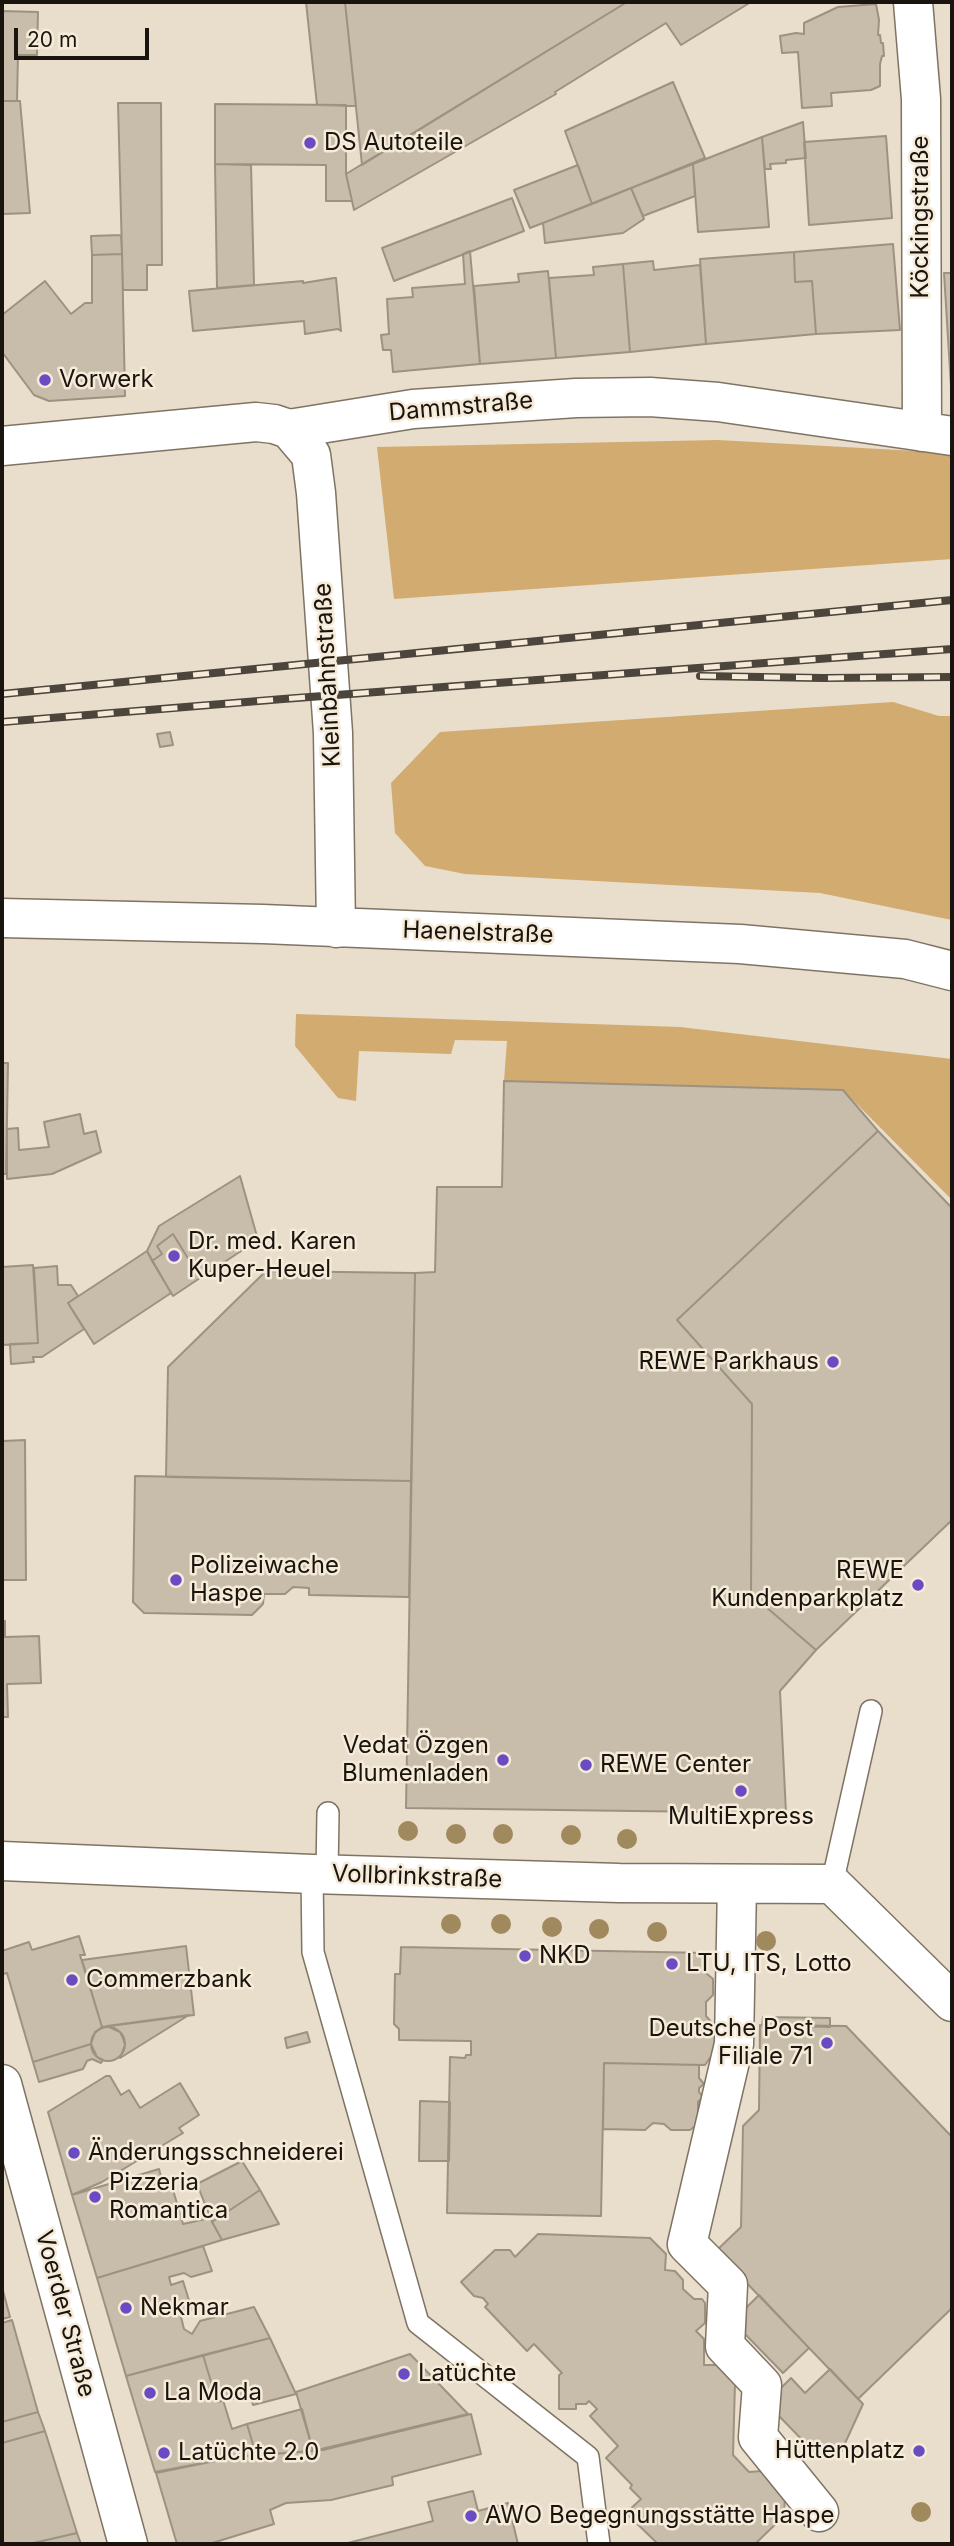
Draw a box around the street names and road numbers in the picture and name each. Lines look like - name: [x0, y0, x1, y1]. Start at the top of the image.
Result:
- street label: Köckingstraße: [907, 136, 935, 298]
- street label: Dammstraße: [388, 386, 534, 428]
- street label: Kleinbahnstraße: [309, 582, 347, 768]
- street label: Haenelstraße: [402, 916, 554, 950]
- street label: Vollbrinkstraße: [331, 1860, 503, 1894]
- street label: Voerder Straße: [29, 2228, 101, 2400]

